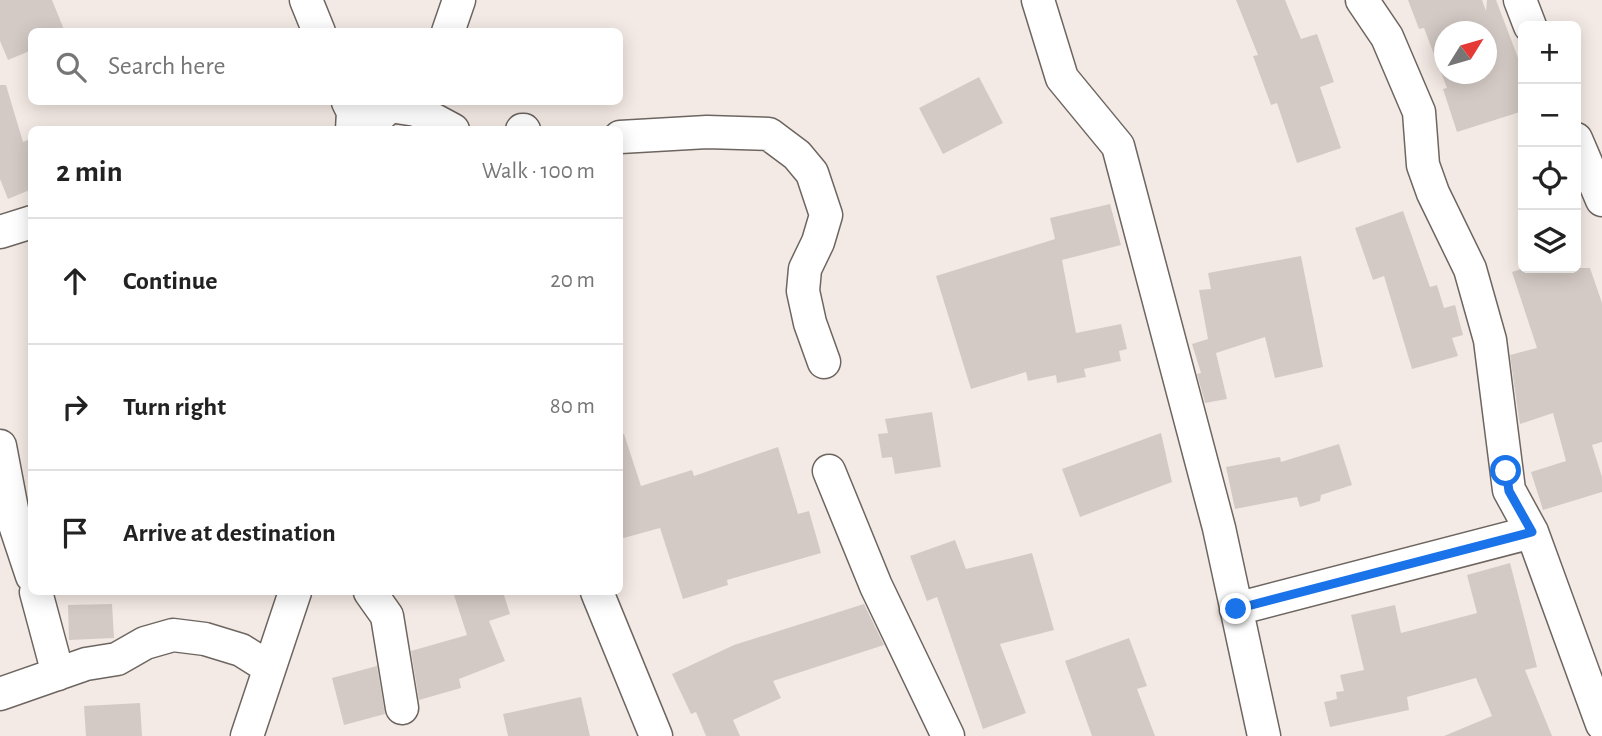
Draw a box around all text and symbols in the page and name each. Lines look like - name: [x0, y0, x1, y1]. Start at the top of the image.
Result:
- north arrow: [1434, 21, 1497, 84]
- map controls: [1518, 21, 1581, 273]
- button: +: [1518, 21, 1581, 84]
- search box: [28, 28, 623, 105]
- icon: search: [52, 48, 90, 86]
- text: Search here: [108, 53, 226, 79]
- button: −: [1518, 84, 1581, 147]
- button: locate: [1518, 147, 1581, 210]
- text: 2 min: [56, 157, 123, 187]
- text: Walk · 100 m: [482, 160, 595, 183]
- button: layers: [1518, 210, 1581, 273]
- icon: ahead: [56, 262, 94, 300]
- text: Continue: [123, 268, 218, 294]
- text: 20 m: [550, 269, 595, 292]
- icon: right: [56, 388, 94, 426]
- text: Turn right: [123, 394, 226, 420]
- text: 80 m: [550, 395, 595, 418]
- route start: [1490, 455, 1521, 486]
- icon: arrive: [56, 514, 94, 552]
- text: Arrive at destination: [123, 520, 336, 546]
- route end: [1220, 593, 1251, 624]

